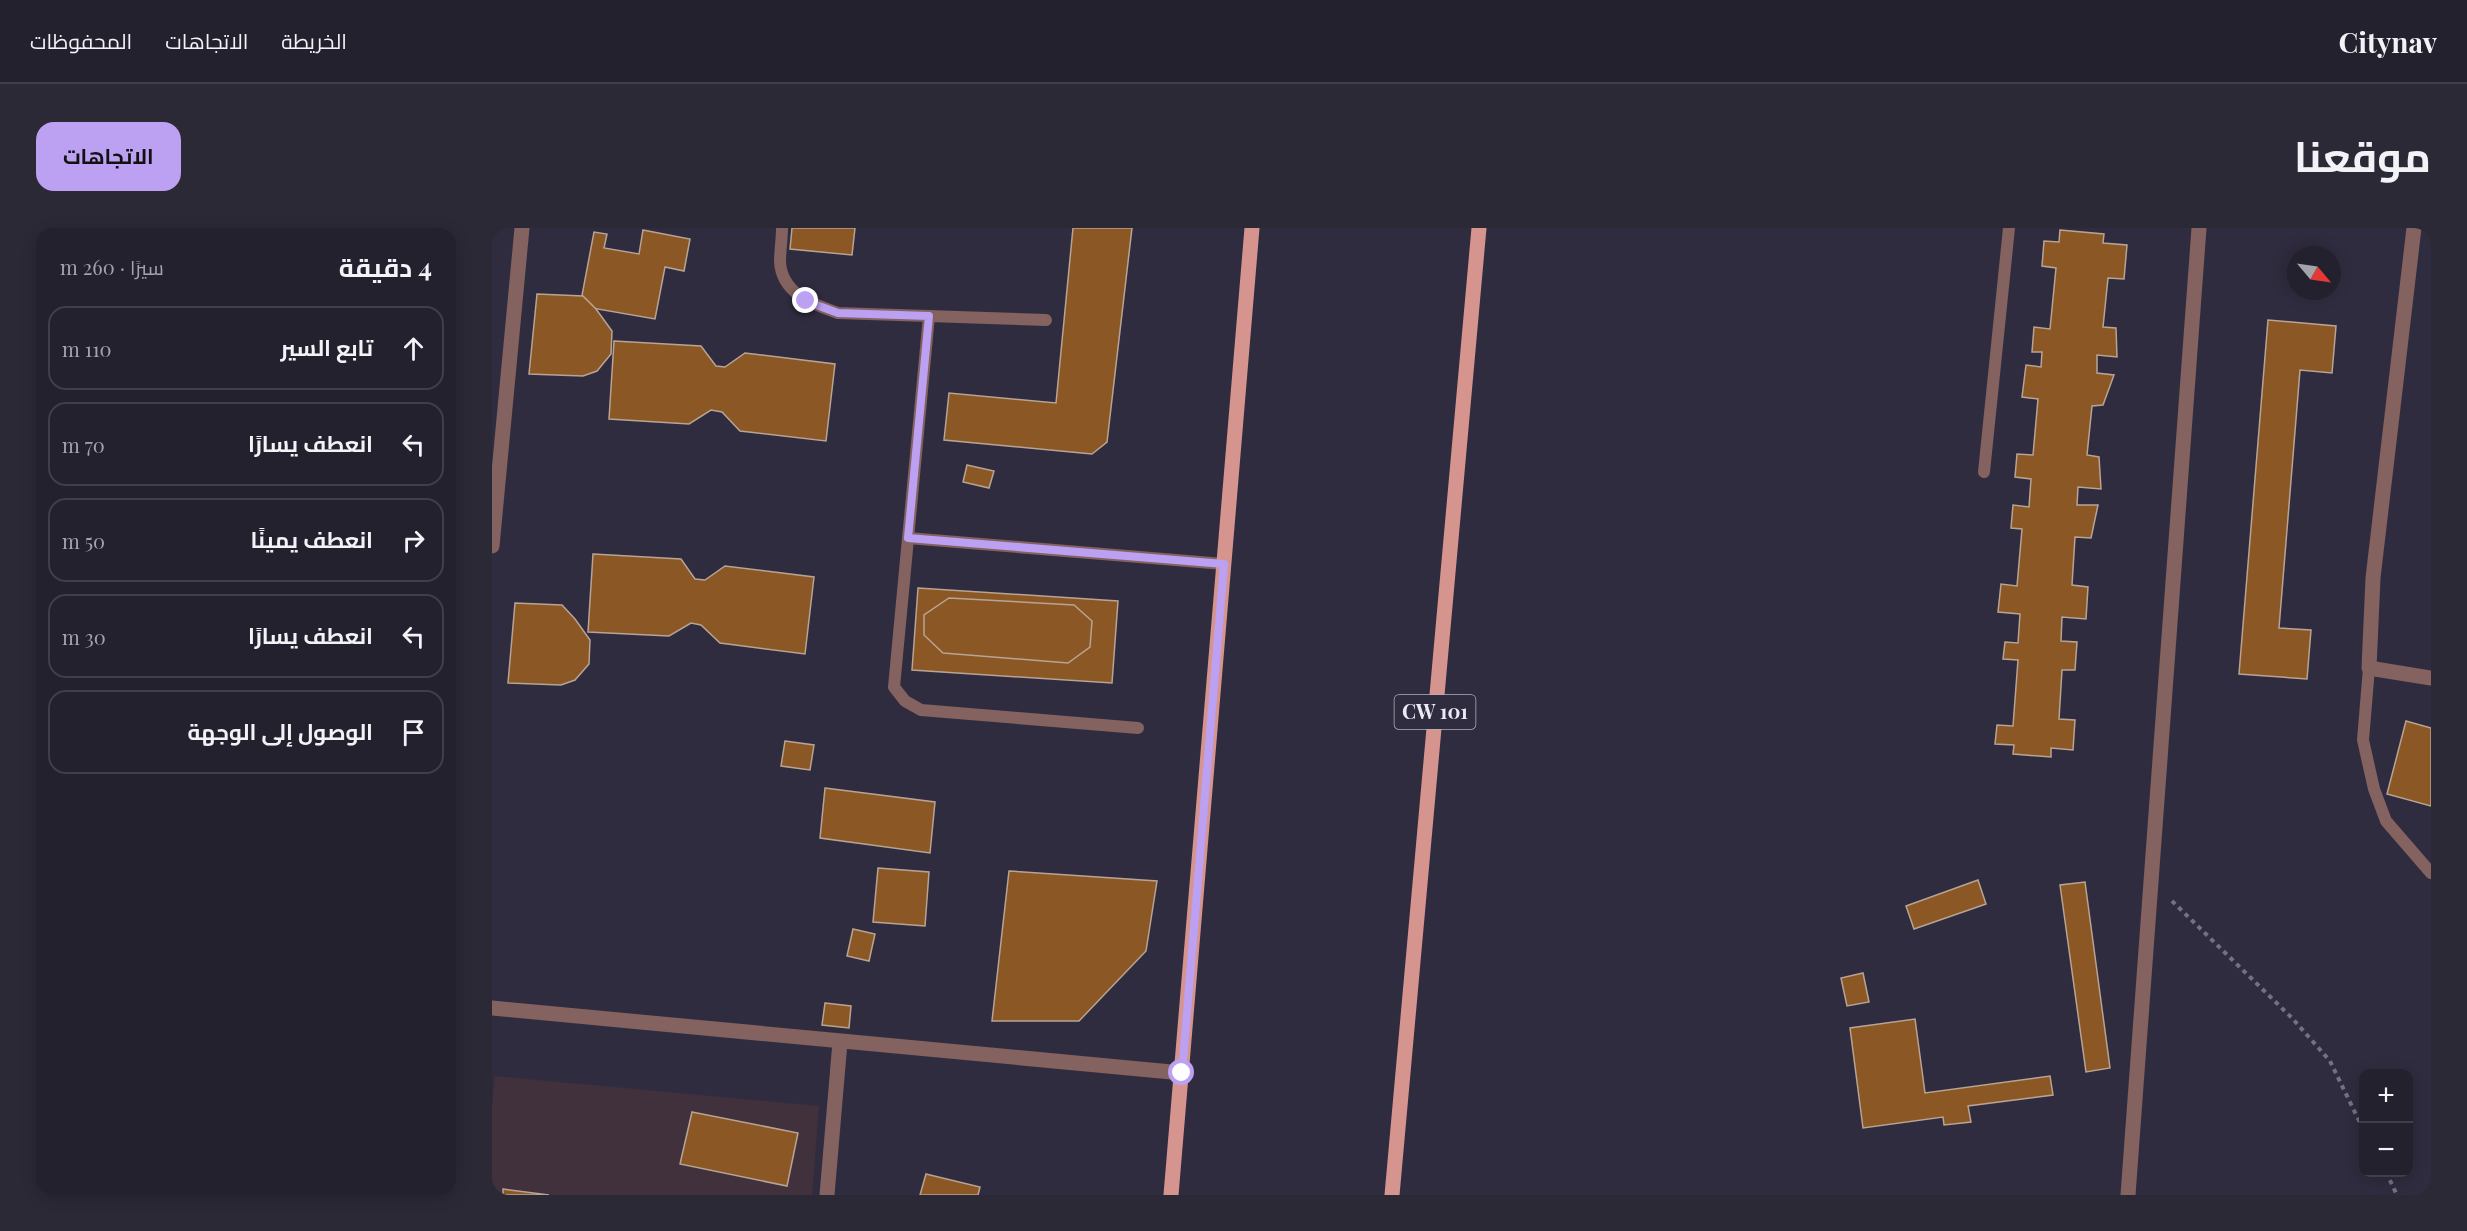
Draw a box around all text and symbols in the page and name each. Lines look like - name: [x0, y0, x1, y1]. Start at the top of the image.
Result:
- text: Citynav: [2338, 23, 2437, 60]
- text: المحفوظات: [30, 26, 132, 54]
- text: الاتجاهات: [165, 26, 248, 54]
- text: الخريطة: [281, 26, 347, 54]
- button: الاتجاهات: [36, 122, 181, 191]
- text: موقعنا: [2294, 127, 2431, 183]
- north arrow: [2287, 246, 2341, 300]
- text: 4 دقيقة: [339, 249, 432, 284]
- text: سيرًا · 260 m: [60, 253, 164, 280]
- route end: [792, 287, 818, 313]
- text: تابع السير: [280, 332, 373, 362]
- icon: ahead: [397, 332, 430, 365]
- text: 110 m: [62, 335, 112, 362]
- text: انعطف يسارًا: [248, 428, 373, 458]
- icon: left: [397, 428, 430, 461]
- text: 70 m: [62, 431, 105, 458]
- text: انعطف يمينًا: [251, 524, 373, 554]
- icon: right: [397, 524, 430, 557]
- text: 50 m: [62, 527, 105, 554]
- text: انعطف يسارًا: [248, 620, 373, 650]
- icon: left: [397, 620, 430, 653]
- text: 30 m: [62, 623, 106, 650]
- road number: CW 101: [1394, 695, 1476, 729]
- text: الوصول إلى الوجهة: [187, 716, 373, 746]
- icon: arrive: [397, 716, 430, 749]
- route start: [1168, 1059, 1194, 1085]
- map controls: [2359, 1069, 2413, 1177]
- button: +: [2359, 1069, 2413, 1123]
- button: −: [2359, 1123, 2413, 1177]

